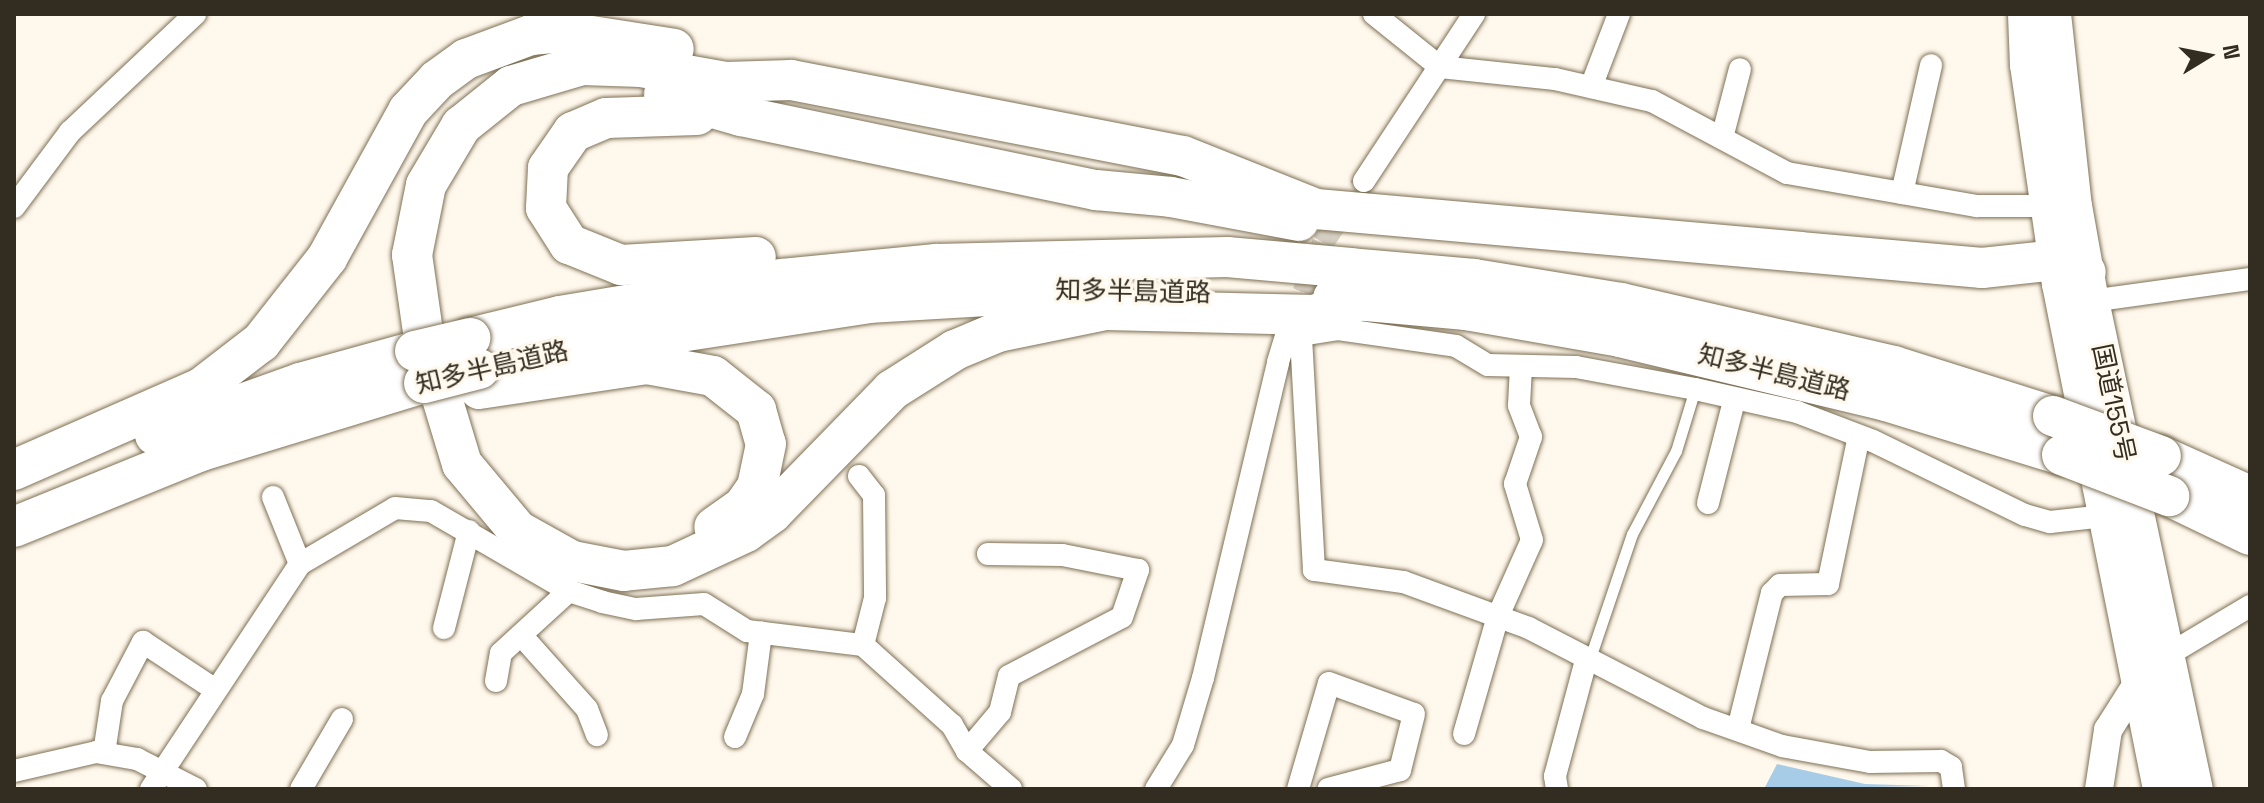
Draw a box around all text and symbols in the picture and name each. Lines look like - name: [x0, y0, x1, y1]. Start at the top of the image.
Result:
- north arrow: [2168, 16, 2248, 96]
- text: N: [2217, 42, 2247, 62]
- street label: 知多半島道路: [1055, 275, 1211, 309]
- street label: 知多半島道路: [412, 335, 572, 401]
- street label: 知多半島道路: [1695, 339, 1853, 407]
- street label: 国道155号: [2085, 341, 2141, 465]

